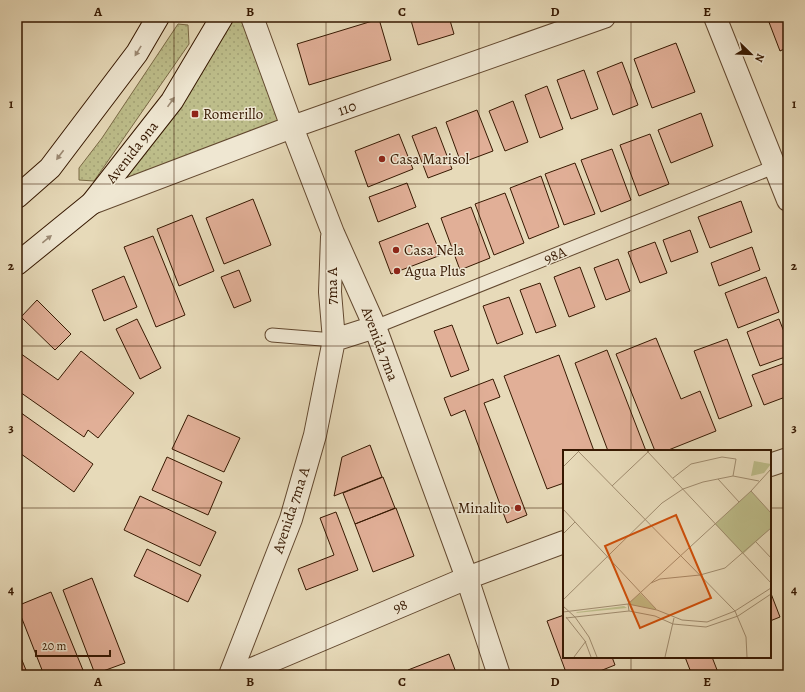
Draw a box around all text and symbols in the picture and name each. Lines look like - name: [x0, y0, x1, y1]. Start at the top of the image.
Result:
- text: A: [93, 3, 103, 20]
- text: B: [246, 3, 254, 20]
- text: C: [398, 3, 406, 20]
- text: D: [550, 3, 560, 20]
- text: E: [703, 3, 711, 20]
- north arrow: [731, 34, 771, 74]
- one-way arrow: [134, 46, 142, 56]
- text: N: [751, 51, 768, 64]
- text: 1: [9, 95, 14, 112]
- text: 1: [792, 95, 797, 112]
- one-way arrow: [167, 96, 175, 107]
- street label: 110: [335, 96, 359, 120]
- place label: Romerillo: [203, 104, 263, 124]
- marker: Romerillo: [190, 109, 200, 119]
- street label: Avenida 9na: [101, 117, 163, 188]
- one-way arrow: [56, 149, 64, 160]
- place label: Casa Marisol: [390, 149, 469, 169]
- marker: Casa Marisol: [377, 154, 387, 164]
- one-way arrow: [42, 235, 53, 243]
- place label: Casa Nela: [404, 240, 464, 260]
- street label: 98A: [541, 241, 570, 269]
- marker: Casa Nela: [391, 245, 401, 255]
- text: 2: [8, 257, 15, 274]
- text: 2: [791, 257, 798, 274]
- place label: Agua Plus: [404, 261, 465, 281]
- marker: Agua Plus: [392, 266, 402, 276]
- street label: 7ma A: [322, 267, 342, 305]
- street label: Avenida 7ma: [356, 303, 403, 384]
- text: 3: [8, 419, 14, 436]
- text: 3: [791, 419, 797, 436]
- inset map: [563, 450, 771, 658]
- street label: Avenida 7ma A: [267, 464, 314, 557]
- place label: Minalito: [458, 498, 510, 518]
- marker: Minalito: [513, 503, 523, 513]
- text: 4: [8, 581, 14, 598]
- text: 4: [791, 581, 797, 598]
- street label: 98: [390, 594, 410, 618]
- scale bar: [36, 632, 110, 658]
- text: 20 m: [42, 638, 66, 654]
- text: A: [93, 673, 103, 690]
- text: B: [246, 673, 254, 690]
- text: C: [398, 673, 406, 690]
- text: D: [550, 673, 560, 690]
- text: E: [703, 673, 711, 690]

